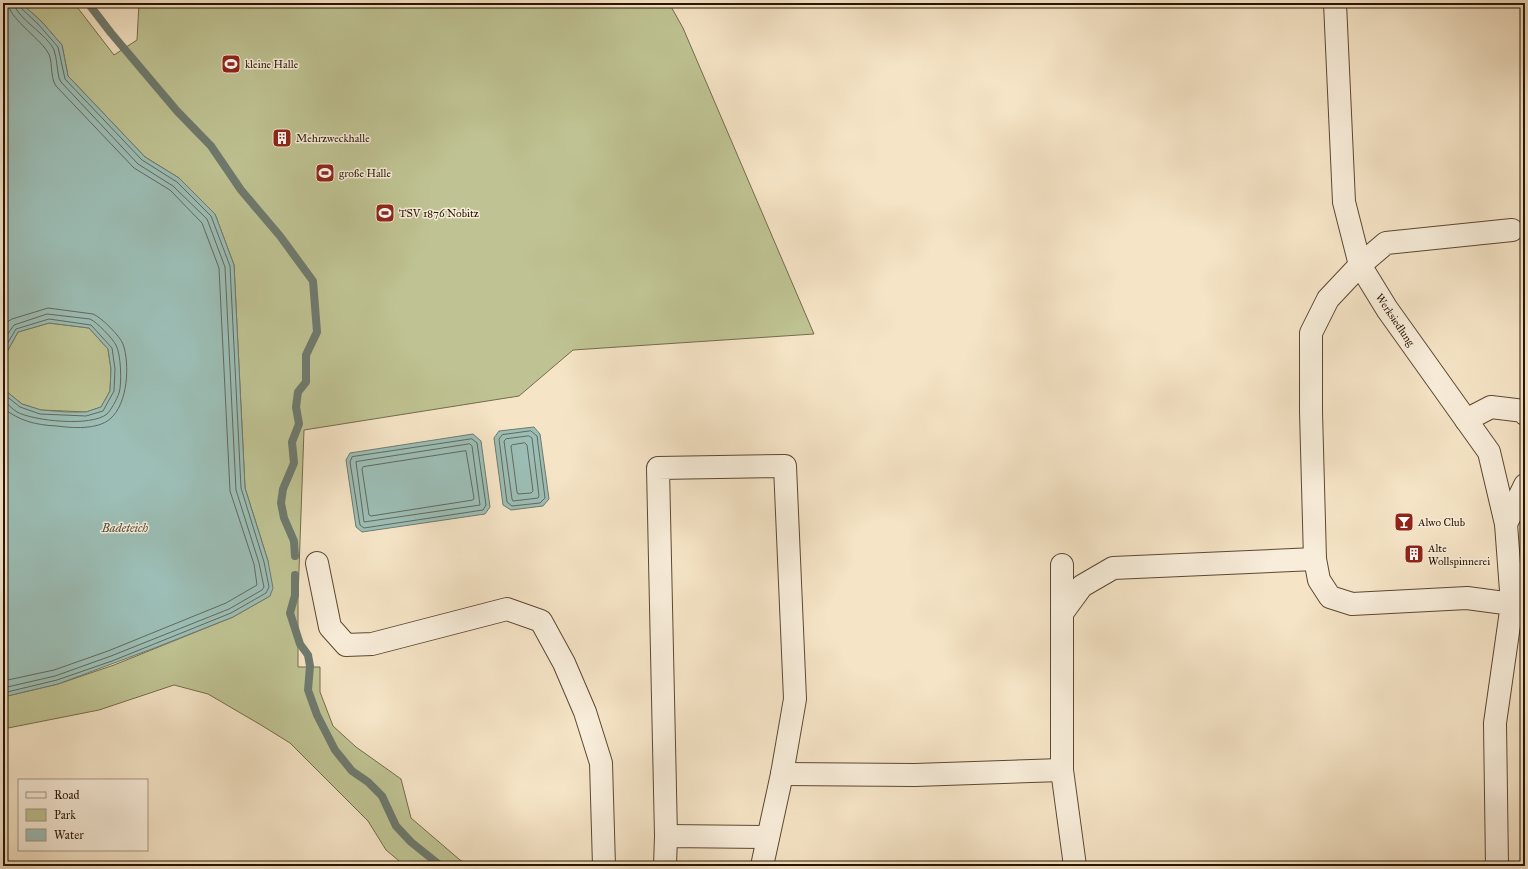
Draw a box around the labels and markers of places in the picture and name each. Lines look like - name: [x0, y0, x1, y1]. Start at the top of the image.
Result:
- sports icon: kleine Halle: [220, 53, 242, 75]
- place label: kleine Halle: [245, 58, 299, 71]
- building icon: Mehrzweckhalle: [271, 127, 293, 149]
- place label: Mehrzweckhalle: [296, 132, 370, 145]
- sports icon: große Halle: [314, 162, 336, 184]
- place label: große Halle: [339, 167, 392, 180]
- sports icon: TSV 1876 Nobitz: [374, 202, 396, 224]
- place label: TSV 1876 Nobitz: [399, 207, 479, 220]
- bar icon: Alwo Club: [1393, 511, 1415, 533]
- place label: Alwo Club: [1417, 516, 1465, 529]
- place label: Alte Wollspinnerei: [1427, 542, 1490, 568]
- building icon: Alte Wollspinnerei: [1403, 543, 1425, 565]

